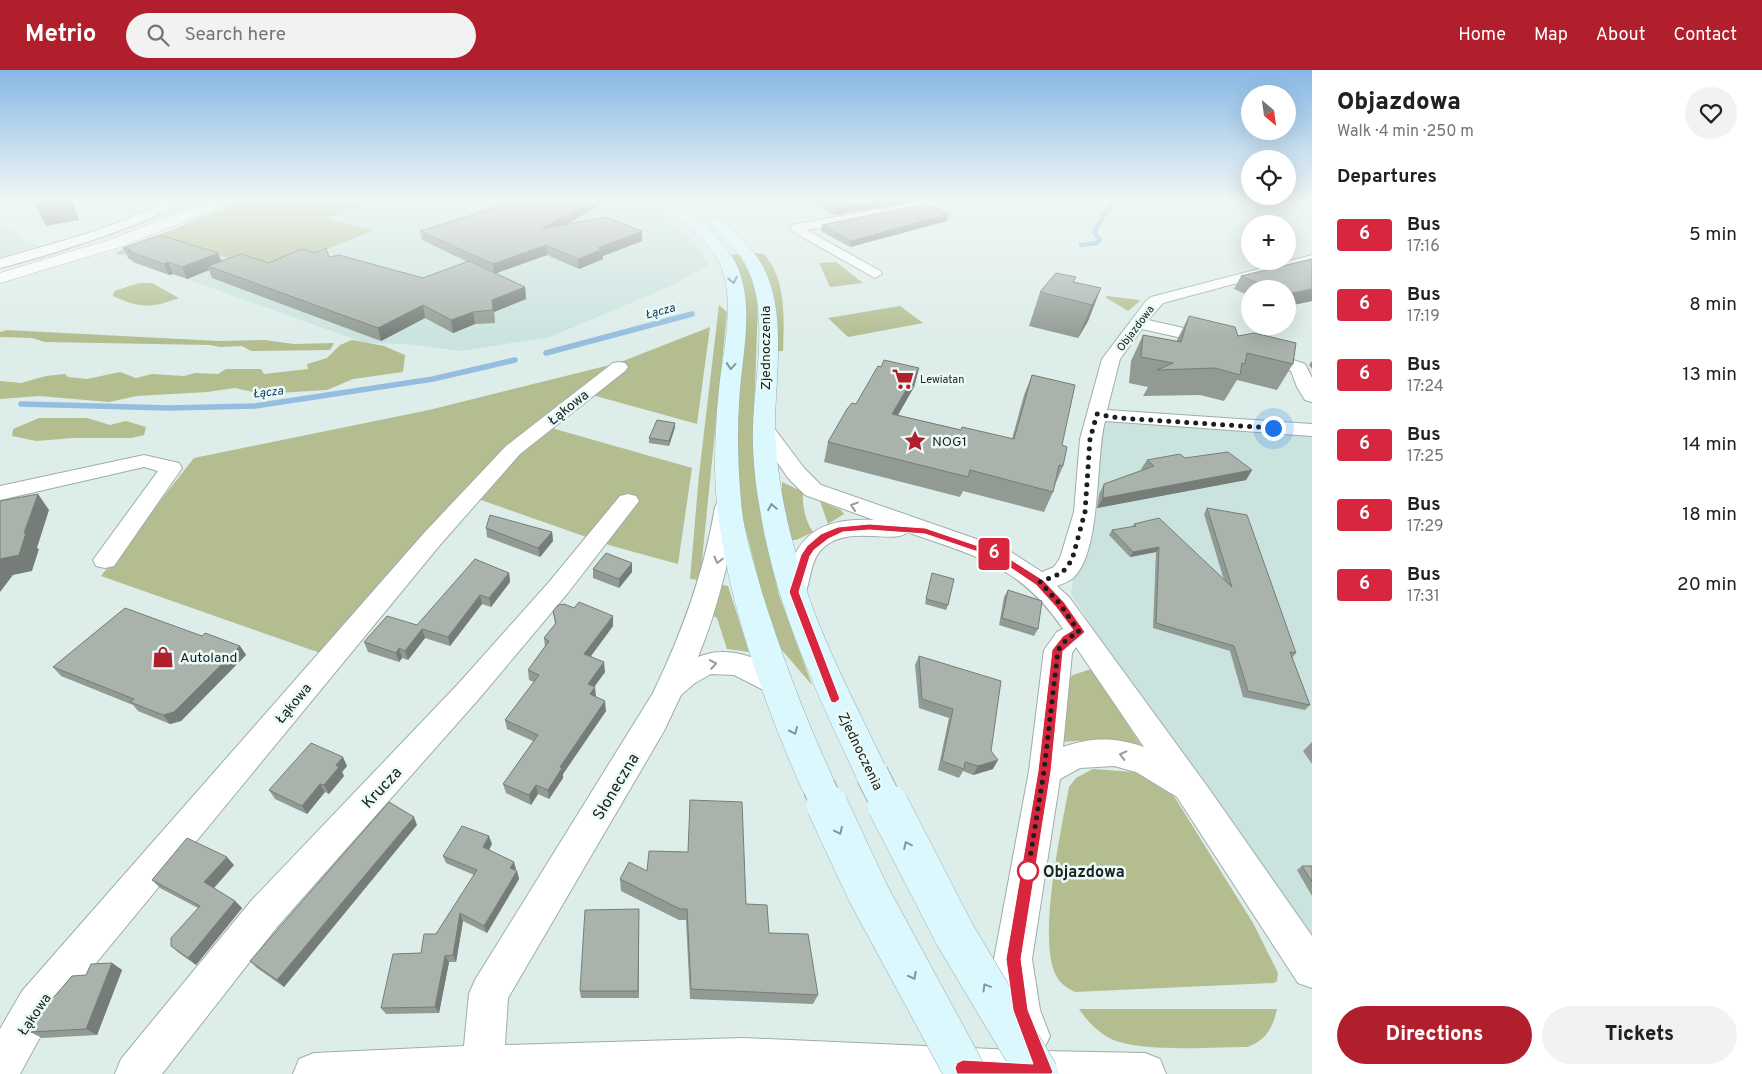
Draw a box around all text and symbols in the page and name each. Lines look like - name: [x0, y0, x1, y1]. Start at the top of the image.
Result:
- search box: [126, 13, 476, 58]
- text: Metrio: [25, 20, 96, 50]
- icon: search: [144, 21, 172, 49]
- text: Search here: [184, 23, 286, 47]
- text: Home: [1458, 24, 1506, 47]
- text: Map: [1534, 24, 1568, 47]
- text: About: [1596, 24, 1645, 47]
- text: Contact: [1673, 24, 1737, 47]
- north arrow: [1241, 85, 1296, 140]
- map controls: [1241, 85, 1296, 335]
- button: heart: [1685, 87, 1737, 139]
- text: Objazdowa: [1337, 88, 1461, 118]
- text: Walk · 4 min · 250 m: [1337, 122, 1474, 142]
- button: locate: [1241, 150, 1296, 205]
- text: Departures: [1337, 165, 1437, 189]
- text: Bus: [1407, 213, 1441, 237]
- button: +: [1241, 215, 1296, 270]
- text: 6: [1359, 223, 1370, 246]
- text: 5 min: [1689, 223, 1737, 247]
- text: 17:16: [1407, 237, 1440, 257]
- one-way arrow: [727, 276, 738, 285]
- button: −: [1241, 280, 1296, 335]
- text: Bus: [1407, 283, 1441, 307]
- text: 6: [1359, 293, 1370, 316]
- text: 8 min: [1689, 293, 1737, 317]
- water label: Łącza: [644, 300, 678, 324]
- street label: Objazdowa: [1114, 303, 1158, 354]
- street label: Zjednoczenia: [758, 306, 775, 390]
- text: 17:19: [1407, 307, 1440, 327]
- text: Bus: [1407, 353, 1441, 377]
- one-way arrow: [726, 362, 737, 370]
- text: 6: [1359, 363, 1370, 386]
- text: 13 min: [1682, 363, 1737, 387]
- supermarket icon: Lewiatan: [890, 366, 916, 392]
- place label: Lewiatan: [920, 373, 964, 387]
- text: 17:24: [1407, 377, 1444, 397]
- water label: Łącza: [252, 383, 285, 403]
- street label: Łąkowa: [545, 387, 593, 429]
- your location: [1261, 416, 1286, 441]
- text: Bus: [1407, 423, 1441, 447]
- place icon: NOG1: [902, 428, 928, 454]
- text: 6: [1359, 433, 1370, 456]
- text: 14 min: [1682, 433, 1737, 457]
- place label: NOG1: [932, 434, 967, 451]
- text: 17:25: [1407, 447, 1444, 467]
- text: Bus: [1407, 493, 1441, 517]
- one-way arrow: [851, 502, 859, 512]
- one-way arrow: [767, 503, 777, 511]
- text: 6: [1359, 503, 1370, 526]
- text: 18 min: [1682, 503, 1737, 527]
- text: 17:29: [1407, 517, 1444, 537]
- line badge: 6: [978, 538, 1010, 570]
- text: 6: [988, 542, 1000, 565]
- one-way arrow: [713, 556, 724, 565]
- text: Bus: [1407, 563, 1441, 587]
- text: 6: [1359, 573, 1370, 596]
- text: 20 min: [1677, 573, 1737, 597]
- text: 17:31: [1407, 587, 1440, 607]
- shop icon: Autoland: [150, 644, 176, 670]
- place label: Autoland: [180, 650, 237, 667]
- one-way arrow: [709, 659, 717, 669]
- street label: Łąkowa: [272, 680, 316, 727]
- street label: Zjednoczenia: [833, 710, 886, 793]
- one-way arrow: [787, 726, 798, 735]
- street label: Słoneczna: [589, 750, 644, 824]
- one-way arrow: [1119, 750, 1128, 761]
- street label: Krucza: [358, 763, 407, 813]
- one-way arrow: [833, 826, 844, 835]
- one-way arrow: [903, 841, 914, 850]
- marker: Objazdowa: [1017, 860, 1039, 882]
- place label: Objazdowa: [1043, 863, 1125, 883]
- one-way arrow: [907, 971, 917, 980]
- one-way arrow: [983, 984, 993, 993]
- street label: Łąkowa: [15, 991, 55, 1039]
- button: Directions: [1337, 1006, 1532, 1064]
- button: Tickets: [1542, 1006, 1737, 1064]

